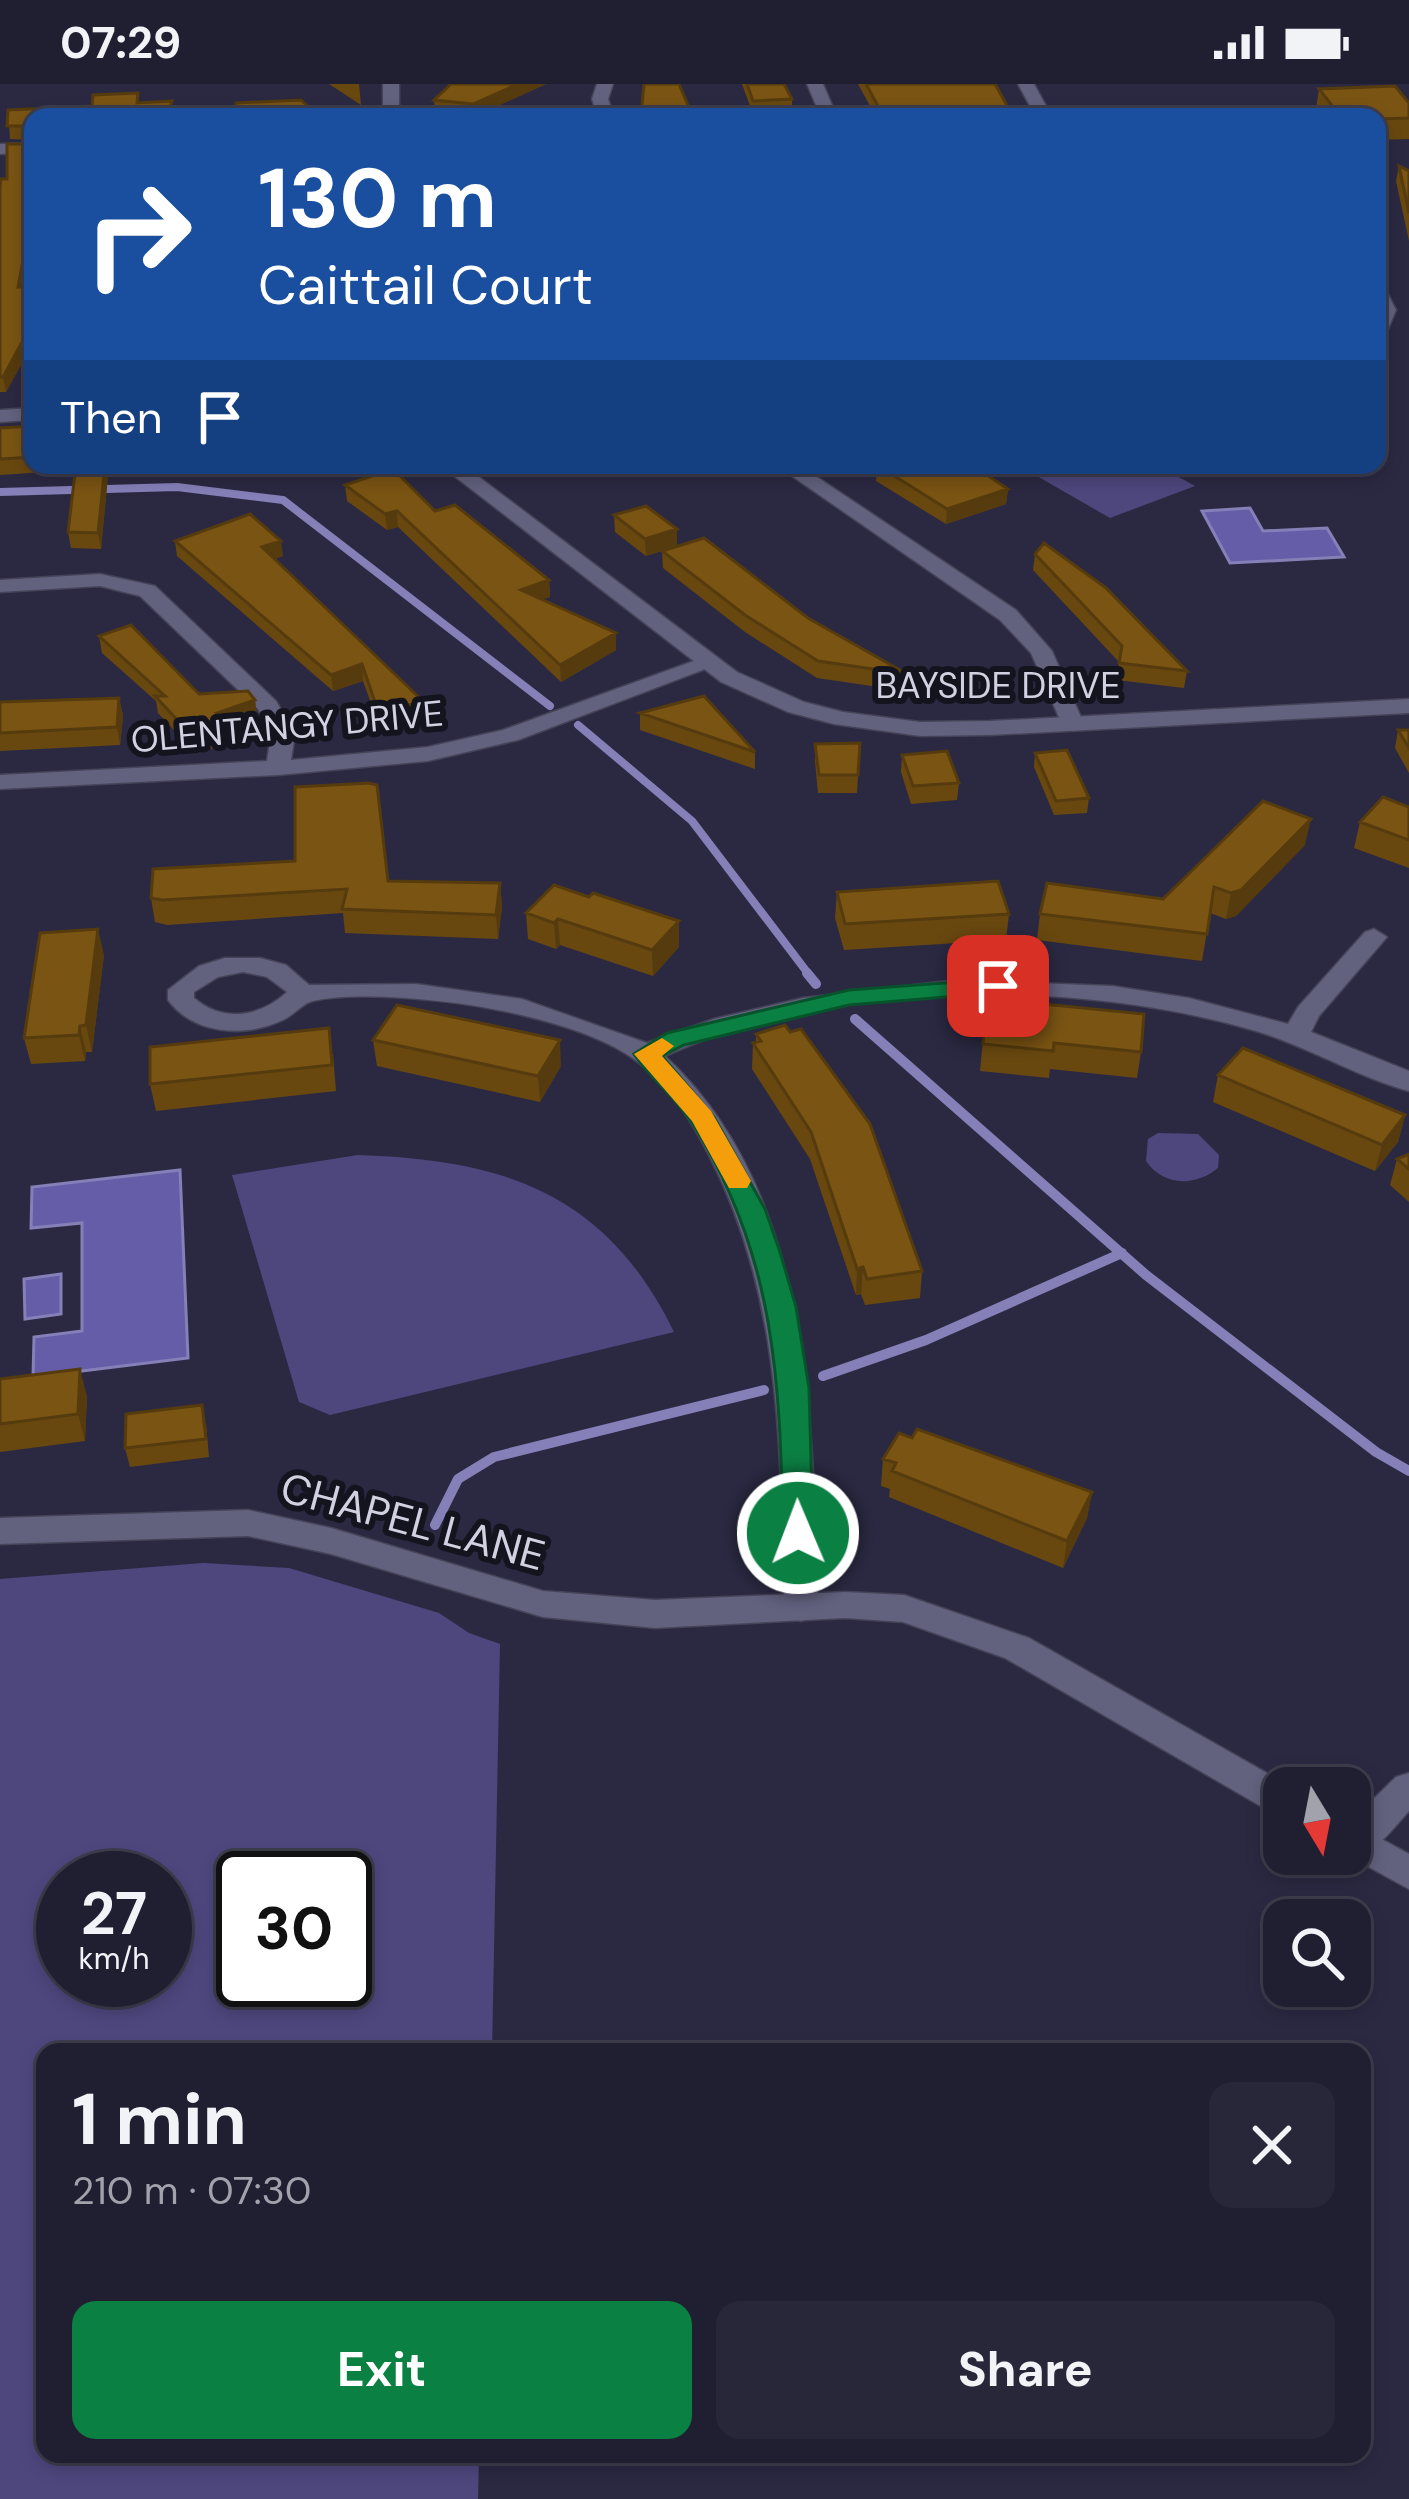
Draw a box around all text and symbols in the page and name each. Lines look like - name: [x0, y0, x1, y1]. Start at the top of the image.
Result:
- text: 07:29: [60, 13, 181, 72]
- text: 130 m: [258, 144, 497, 253]
- icon: right: [60, 156, 216, 312]
- text: Caittail Court: [258, 250, 593, 321]
- icon: arrive: [187, 384, 253, 450]
- text: Then: [60, 388, 163, 447]
- street label: BAYSIDE DRIVE: [876, 662, 1120, 709]
- street label: OLENTANGY DRIVE: [129, 689, 445, 764]
- pin: [947, 935, 1049, 1037]
- icon: arrive: [965, 953, 1031, 1019]
- street label: CHAPEL LANE: [275, 1460, 551, 1583]
- position arrow: [735, 1470, 861, 1596]
- north arrow: [1263, 1767, 1371, 1875]
- map controls: [1263, 1767, 1371, 2007]
- speed limit sign: 30: [216, 1851, 372, 2007]
- text: 27: [81, 1874, 147, 1953]
- button: search: [1263, 1899, 1371, 2007]
- text: km/h: [79, 1939, 149, 1978]
- text: 1 min: [72, 2073, 247, 2166]
- button: close: [1209, 2082, 1335, 2208]
- text: 210 m · 07:30: [72, 2165, 311, 2216]
- button: Exit: [72, 2301, 692, 2439]
- button: Share: [716, 2301, 1335, 2439]

